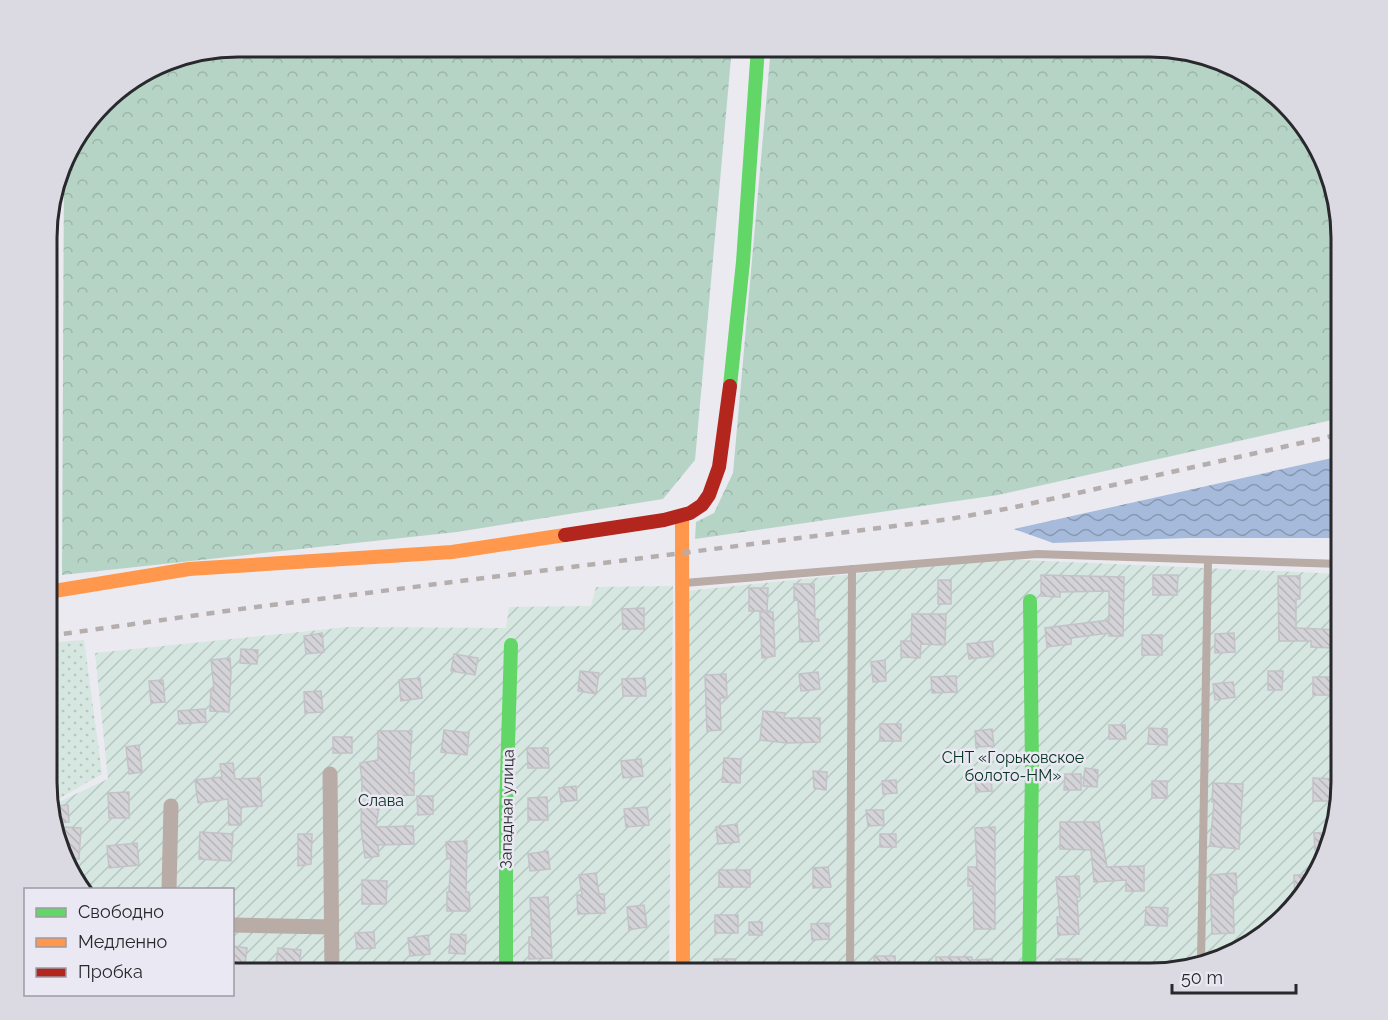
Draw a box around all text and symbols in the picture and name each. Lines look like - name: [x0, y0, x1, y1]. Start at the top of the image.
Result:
- park label: СНТ «Горьковское болото-НМ»: [942, 748, 1084, 785]
- street label: Западная улица: [496, 749, 518, 869]
- park label: Слава: [358, 791, 404, 810]
- legend: [24, 888, 234, 996]
- text: Свободно: [78, 901, 164, 922]
- text: Медленно: [78, 931, 167, 952]
- scale bar: [1172, 957, 1296, 995]
- text: Пробка: [78, 961, 143, 982]
- text: 50 m: [1181, 967, 1223, 988]

